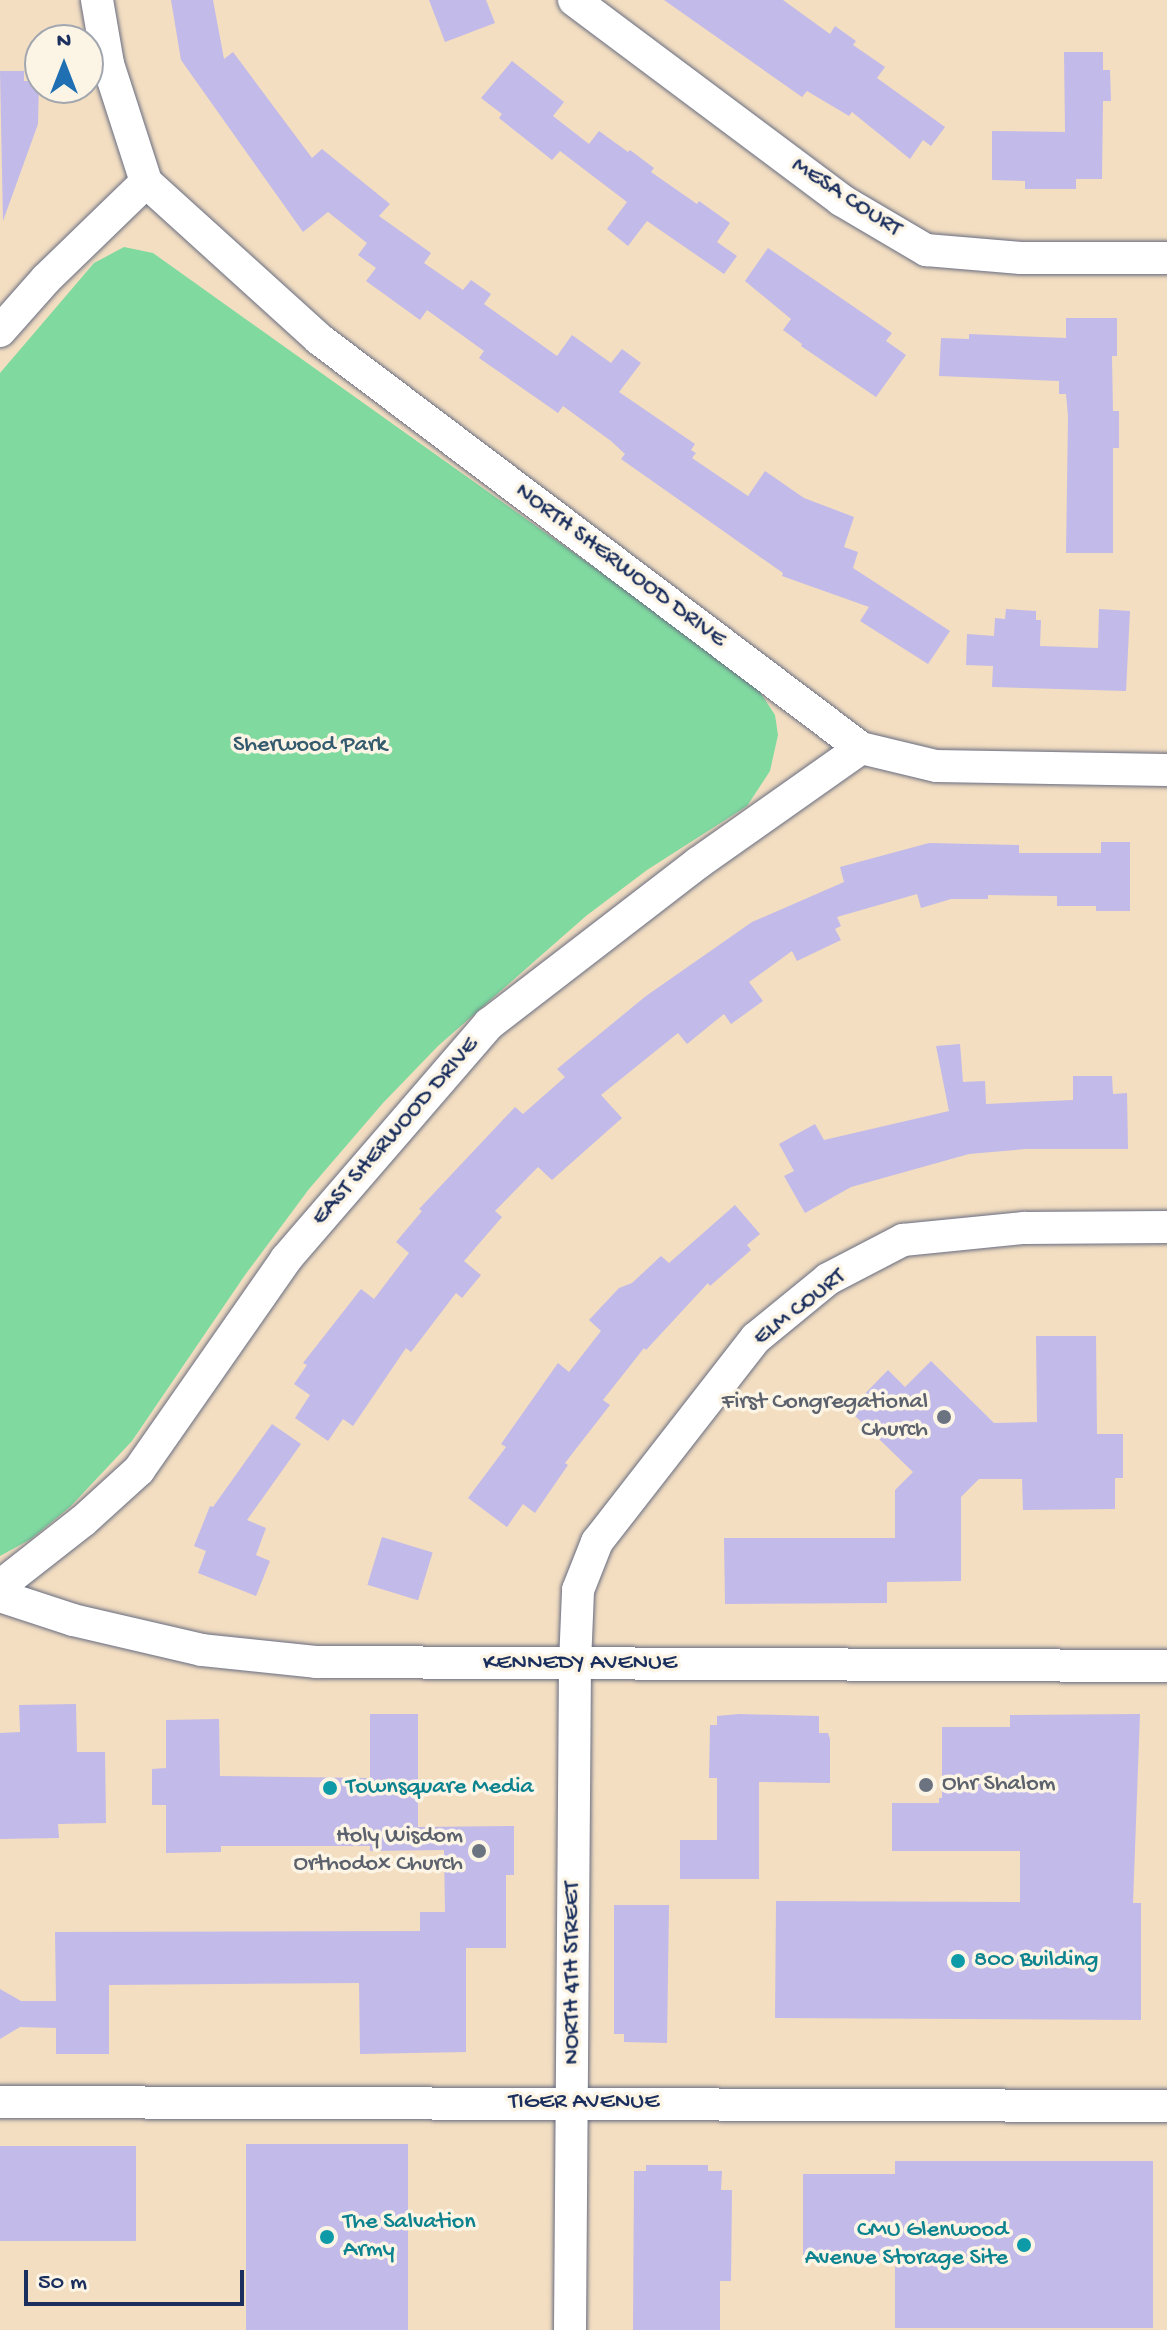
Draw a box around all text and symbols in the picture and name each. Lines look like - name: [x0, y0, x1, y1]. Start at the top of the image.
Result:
- north arrow: [24, 24, 104, 104]
- text: N: [57, 29, 71, 55]
- street label: MESA COURT: [785, 152, 907, 244]
- street label: NORTH SHERWOOD DRIVE: [509, 477, 731, 655]
- park label: Sherwood Park: [233, 732, 387, 760]
- street label: EAST SHERWOOD DRIVE: [306, 1032, 486, 1232]
- street label: ELM COURT: [748, 1263, 852, 1353]
- place label: First Congregational Church: [722, 1389, 928, 1445]
- marker: First Congregational Church: [935, 1408, 953, 1426]
- street label: KENNEDY AVENUE: [483, 1650, 677, 1678]
- place label: Ohr Shalom: [942, 1771, 1056, 1799]
- place label: Townsquare Media: [346, 1774, 534, 1802]
- marker: Ohr Shalom: [917, 1776, 935, 1794]
- marker: Townsquare Media: [321, 1779, 339, 1797]
- place label: Holy Wisdom Orthodox Church: [293, 1823, 463, 1879]
- marker: Holy Wisdom Orthodox Church: [470, 1842, 488, 1860]
- street label: NORTH 4TH STREET: [559, 1881, 587, 2065]
- place label: 800 Building: [974, 1947, 1098, 1975]
- marker: 800 Building: [949, 1952, 967, 1970]
- street label: TIGER AVENUE: [509, 2089, 659, 2117]
- place label: The Salvation Army: [343, 2209, 476, 2265]
- place label: CMU Glenwood Avenue Storage Site: [805, 2217, 1008, 2273]
- marker: The Salvation Army: [318, 2228, 336, 2246]
- marker: CMU Glenwood Avenue Storage Site: [1015, 2236, 1033, 2254]
- scale bar: [28, 2254, 248, 2304]
- text: 50 m: [38, 2269, 87, 2298]

